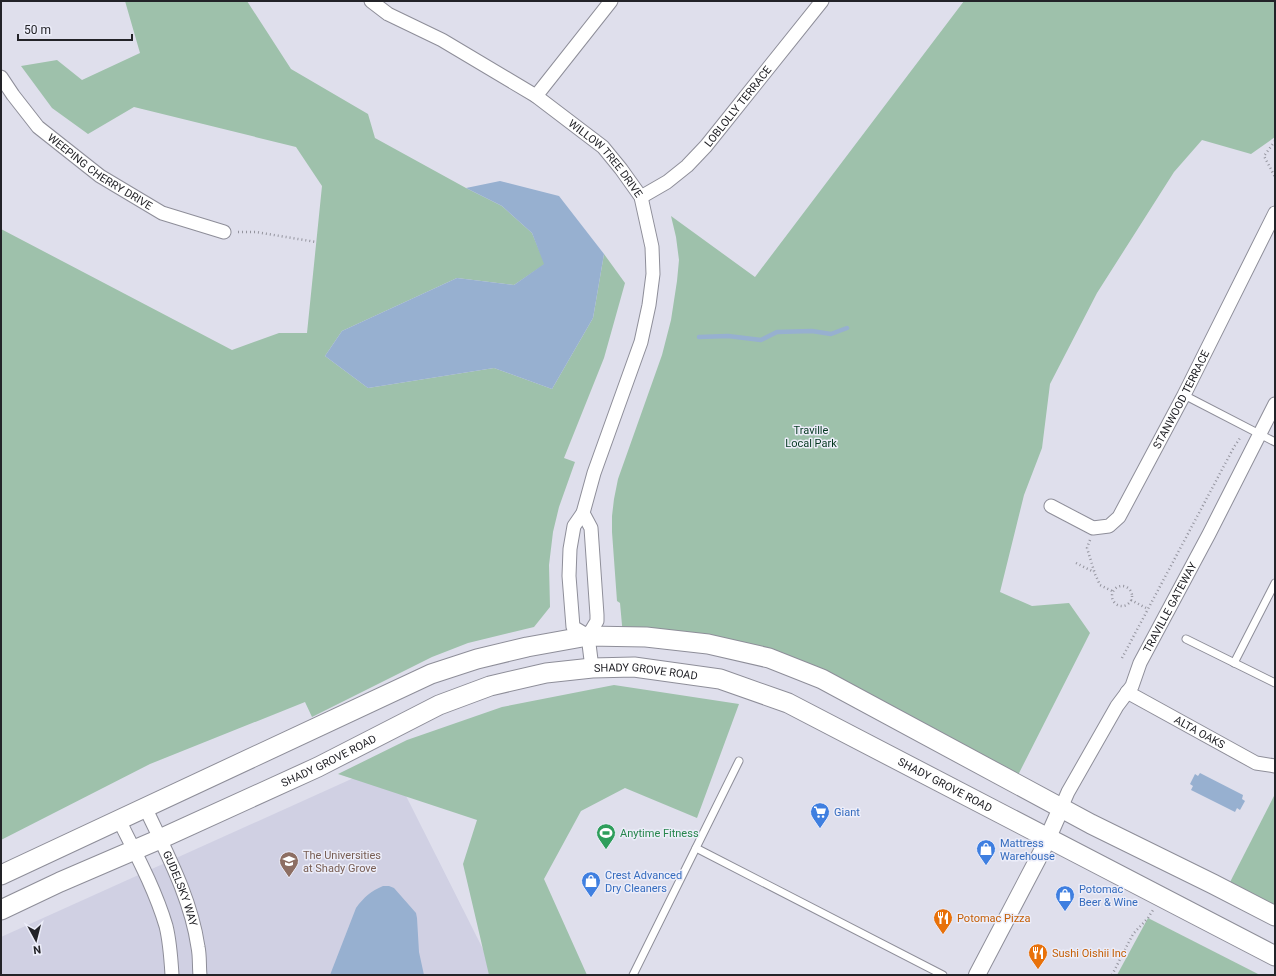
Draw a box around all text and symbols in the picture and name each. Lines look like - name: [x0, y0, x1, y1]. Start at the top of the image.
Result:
- scale bar: [18, 16, 132, 42]
- text: 50 m: [24, 23, 51, 37]
- street label: LOBLOLLY TERRACE: [702, 64, 774, 150]
- street label: WILLOW TREE DRIVE: [566, 117, 645, 200]
- street label: WEEPING CHERRY DRIVE: [45, 131, 155, 213]
- street label: STANWOOD TERRACE: [1151, 348, 1212, 451]
- park label: Traville Local Park: [785, 424, 837, 450]
- street label: TRAVILLE GATEWAY: [1141, 560, 1200, 655]
- street label: SHADY GROVE ROAD: [594, 661, 698, 683]
- street label: ALTA OAKS: [1172, 713, 1227, 752]
- street label: SHADY GROVE ROAD: [279, 732, 379, 790]
- street label: SHADY GROVE ROAD: [896, 755, 994, 815]
- supermarket icon: Giant: [809, 801, 831, 829]
- place label: Giant: [834, 806, 860, 819]
- sports icon: Anytime Fitness: [595, 822, 617, 850]
- place label: Anytime Fitness: [620, 827, 699, 840]
- place label: Mattress Warehouse: [1000, 837, 1055, 863]
- shop icon: Mattress Warehouse: [975, 838, 997, 866]
- street label: GUDELSKY WAY: [160, 849, 200, 928]
- place label: The Universities at Shady Grove: [303, 849, 381, 875]
- school or university icon: The Universities at Shady Grove: [278, 850, 300, 878]
- place label: Crest Advanced Dry Cleaners: [605, 869, 682, 895]
- shop icon: Crest Advanced Dry Cleaners: [580, 870, 602, 898]
- place label: Potomac Beer & Wine: [1079, 883, 1138, 909]
- shop icon: Potomac Beer & Wine: [1054, 884, 1076, 912]
- restaurant icon: Potomac Pizza: [932, 907, 954, 935]
- place label: Potomac Pizza: [957, 912, 1031, 925]
- north arrow: [16, 920, 56, 960]
- restaurant icon: Sushi Oishii Inc: [1027, 942, 1049, 970]
- text: N: [32, 943, 42, 956]
- place label: Sushi Oishii Inc: [1052, 947, 1127, 960]

